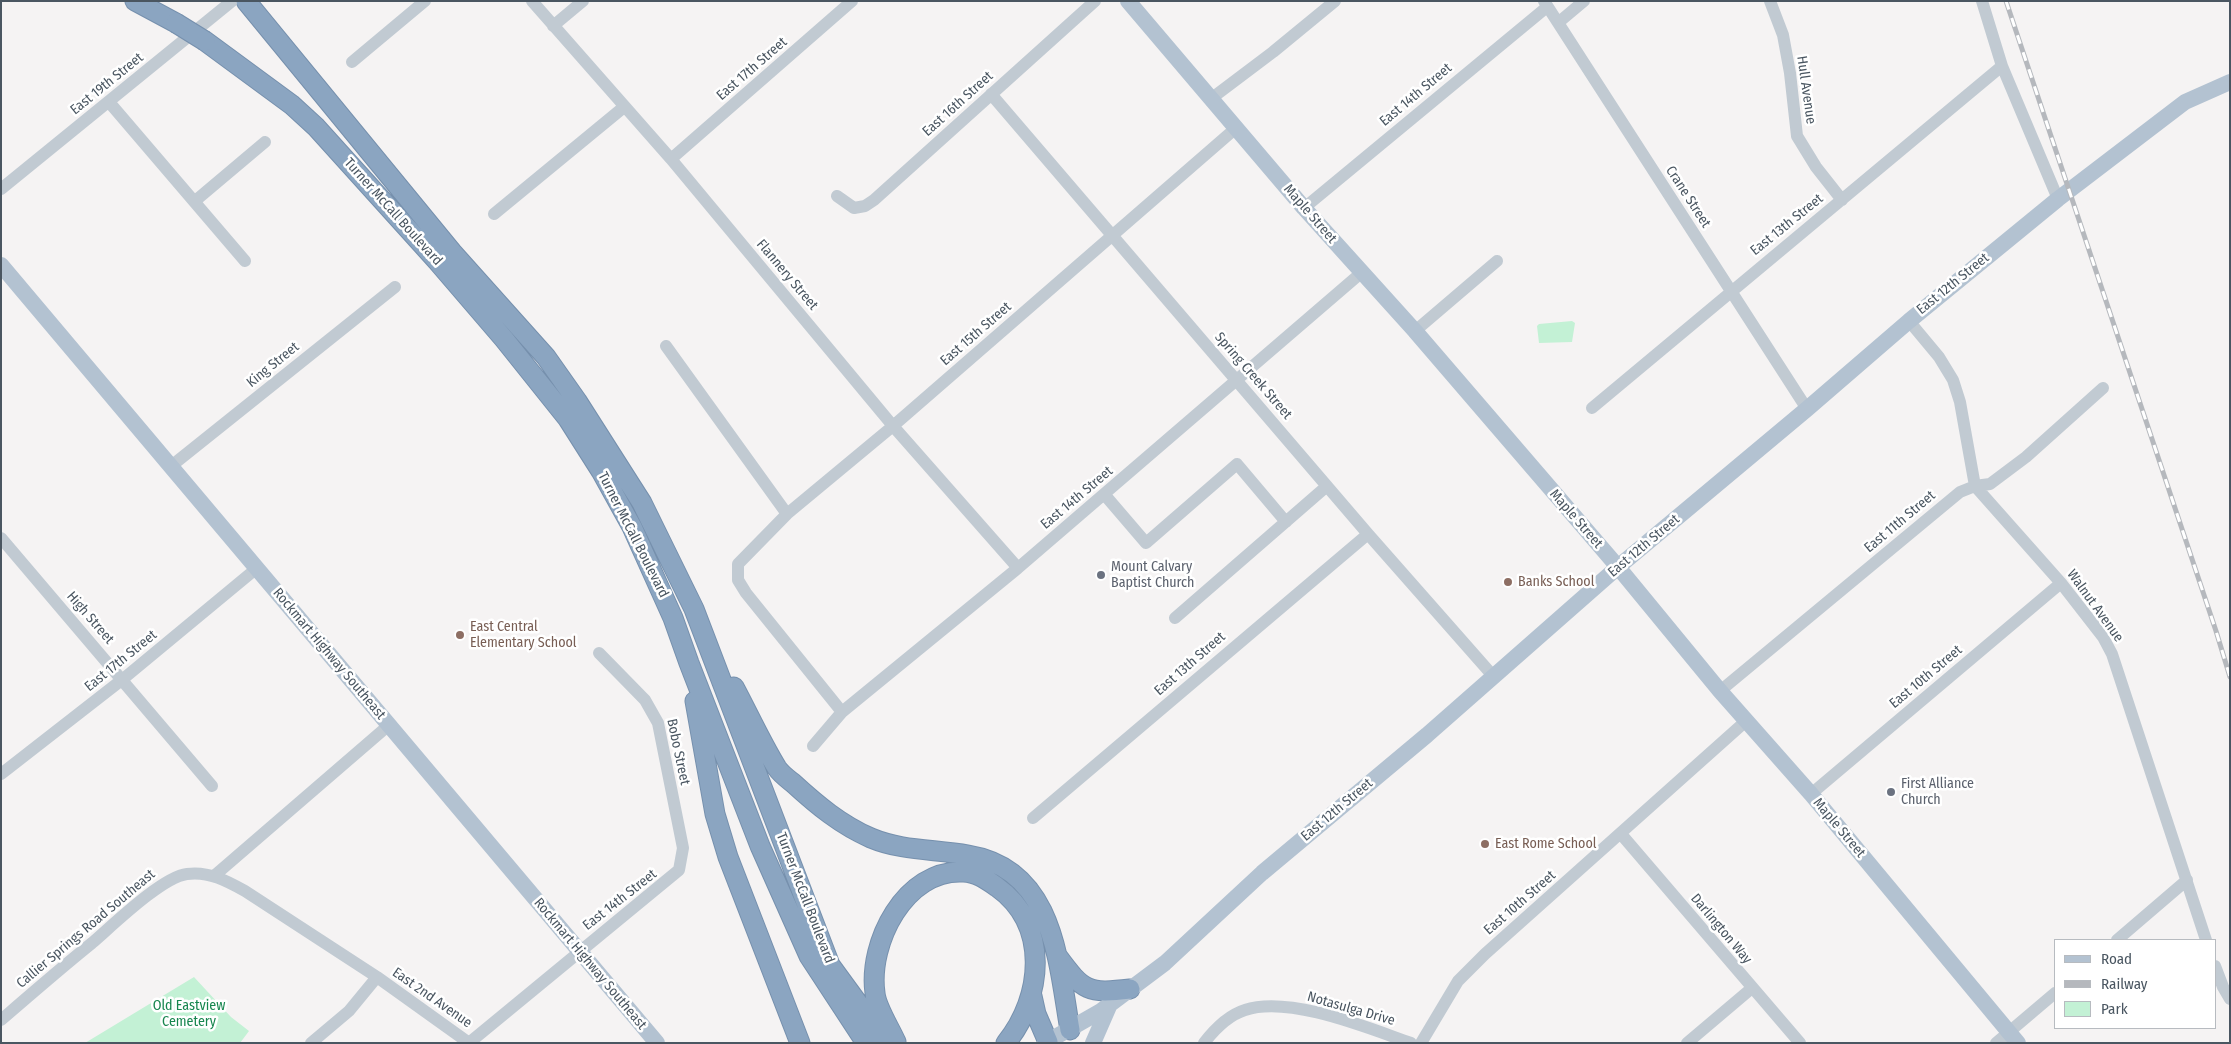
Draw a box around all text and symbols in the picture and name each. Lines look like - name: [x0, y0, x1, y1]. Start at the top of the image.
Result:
- street label: East 17th Street: [713, 34, 791, 104]
- street label: East 19th Street: [67, 49, 147, 119]
- street label: Hull Avenue: [1793, 55, 1819, 125]
- street label: East 14th Street: [1377, 60, 1455, 130]
- street label: East 16th Street: [919, 68, 997, 140]
- street label: Turner McCall Boulevard: [340, 155, 446, 269]
- street label: Crane Street: [1662, 163, 1714, 231]
- street label: Maple Street: [1280, 181, 1340, 247]
- street label: East 13th Street: [1747, 191, 1827, 259]
- street label: Flannery Street: [753, 236, 821, 314]
- street label: East 12th Street: [1913, 250, 1993, 318]
- street label: East 15th Street: [937, 299, 1015, 369]
- street label: Spring Creek Street: [1211, 329, 1295, 423]
- street label: King Street: [243, 339, 303, 391]
- street label: East 14th Street: [1038, 463, 1116, 533]
- street label: Turner McCall Boulevard: [594, 469, 672, 601]
- street label: Maple Street: [1546, 486, 1606, 552]
- street label: East 11th Street: [1861, 487, 1939, 557]
- street label: East 12th Street: [1605, 511, 1683, 581]
- place label: Mount Calvary Baptist Church: [1111, 559, 1194, 592]
- street label: Walnut Avenue: [2063, 567, 2127, 645]
- marker: Mount Calvary Baptist Church: [1095, 569, 1107, 581]
- place label: Banks School: [1518, 574, 1594, 590]
- marker: Banks School: [1502, 576, 1514, 588]
- street label: Rockmart Highway Southeast: [269, 585, 389, 723]
- street label: High Street: [63, 588, 117, 648]
- place label: East Central Elementary School: [470, 619, 577, 652]
- street label: East 17th Street: [82, 627, 160, 695]
- marker: East Central Elementary School: [454, 629, 466, 641]
- street label: East 13th Street: [1151, 629, 1229, 699]
- street label: East 10th Street: [1886, 642, 1966, 712]
- street label: Bobo Street: [663, 717, 693, 787]
- street label: East 12th Street: [1298, 775, 1376, 845]
- place label: First Alliance Church: [1901, 776, 1974, 809]
- marker: First Alliance Church: [1885, 786, 1897, 798]
- street label: Maple Street: [1809, 795, 1869, 861]
- street label: Turner McCall Boulevard: [772, 830, 838, 966]
- place label: East Rome School: [1495, 836, 1596, 852]
- marker: East Rome School: [1479, 838, 1491, 850]
- street label: Callier Springs Road Southeast: [13, 866, 159, 992]
- street label: East 14th Street: [580, 866, 660, 934]
- street label: East 10th Street: [1481, 867, 1559, 939]
- street label: Darlington Way: [1687, 891, 1755, 967]
- street label: Rockmart Highway Southeast: [530, 895, 650, 1033]
- legend: [2054, 939, 2216, 1029]
- text: Road: [2101, 950, 2132, 968]
- street label: East 2nd Avenue: [389, 964, 475, 1032]
- text: Railway: [2101, 975, 2148, 993]
- street label: Notasulga Drive: [1305, 988, 1397, 1030]
- park label: Old Eastview Cemetery: [153, 998, 225, 1030]
- text: Park: [2101, 1000, 2128, 1018]

